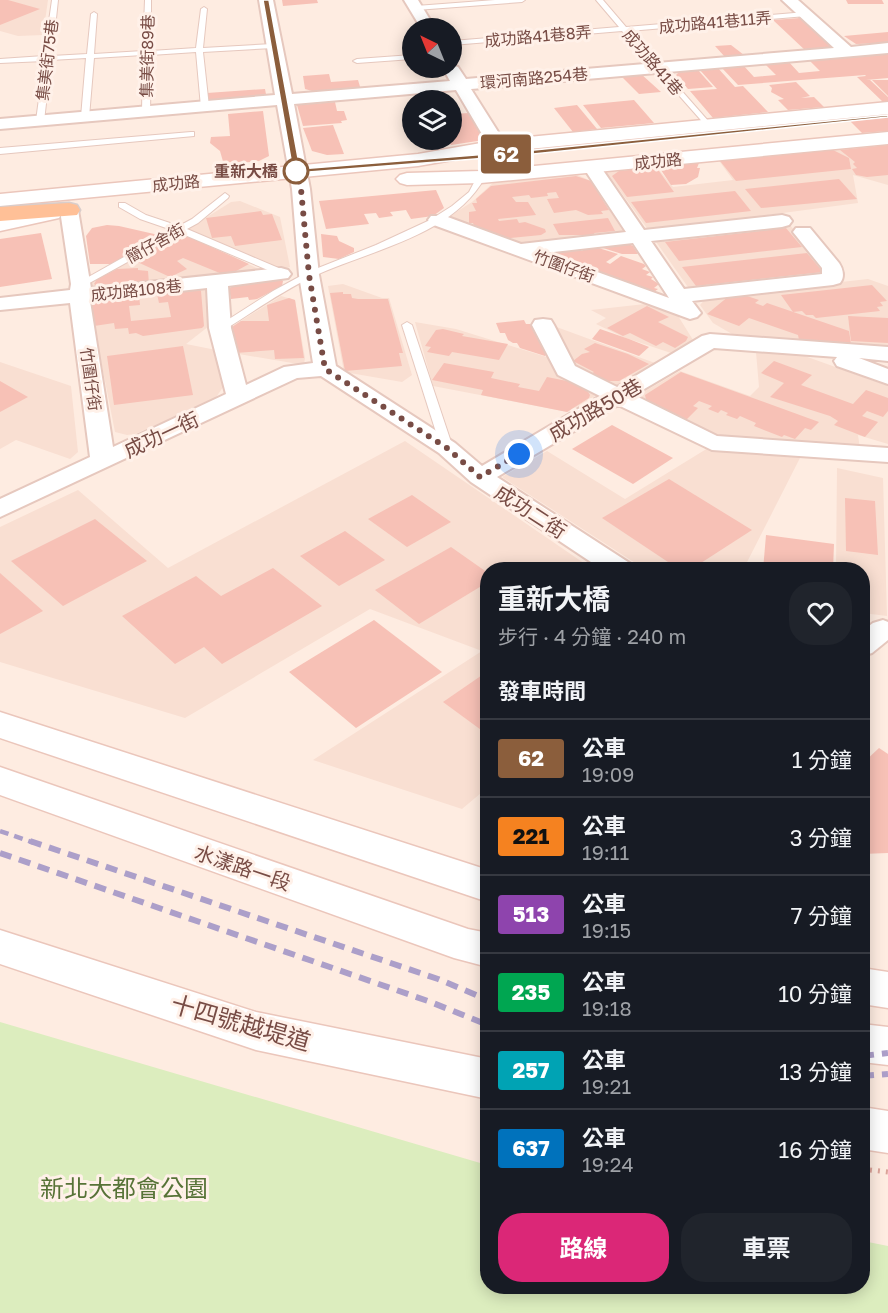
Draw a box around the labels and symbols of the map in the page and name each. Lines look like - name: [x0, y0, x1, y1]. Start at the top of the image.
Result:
- street label: 成功路41巷11弄: [658, 7, 772, 37]
- street label: 集美街89巷: [136, 14, 158, 98]
- street label: 集美街75巷: [32, 18, 62, 102]
- north arrow: [402, 18, 462, 78]
- street label: 成功路41巷8弄: [484, 21, 592, 51]
- street label: 成功路41巷: [619, 25, 687, 99]
- street label: 環河南路254巷: [479, 63, 589, 93]
- line badge: 62: [479, 134, 533, 174]
- street label: 成功路: [633, 149, 683, 173]
- marker: 重新大橋: [283, 158, 309, 184]
- place label: 重新大橋: [214, 161, 278, 181]
- street label: 成功路: [151, 171, 201, 195]
- street label: 簡仔舍街: [122, 219, 188, 267]
- street label: 竹圍仔街: [531, 246, 597, 286]
- street label: 成功路108巷: [89, 275, 183, 305]
- street label: 竹圍仔街: [77, 346, 105, 412]
- street label: 成功路50巷: [544, 373, 646, 445]
- street label: 成功一街: [120, 406, 202, 462]
- your location: [504, 439, 534, 469]
- street label: 成功二街: [491, 479, 571, 543]
- street label: 水漾路一段: [192, 839, 294, 895]
- street label: 十四號越堤道: [168, 988, 314, 1056]
- park label: 新北大都會公園: [40, 1173, 208, 1202]

